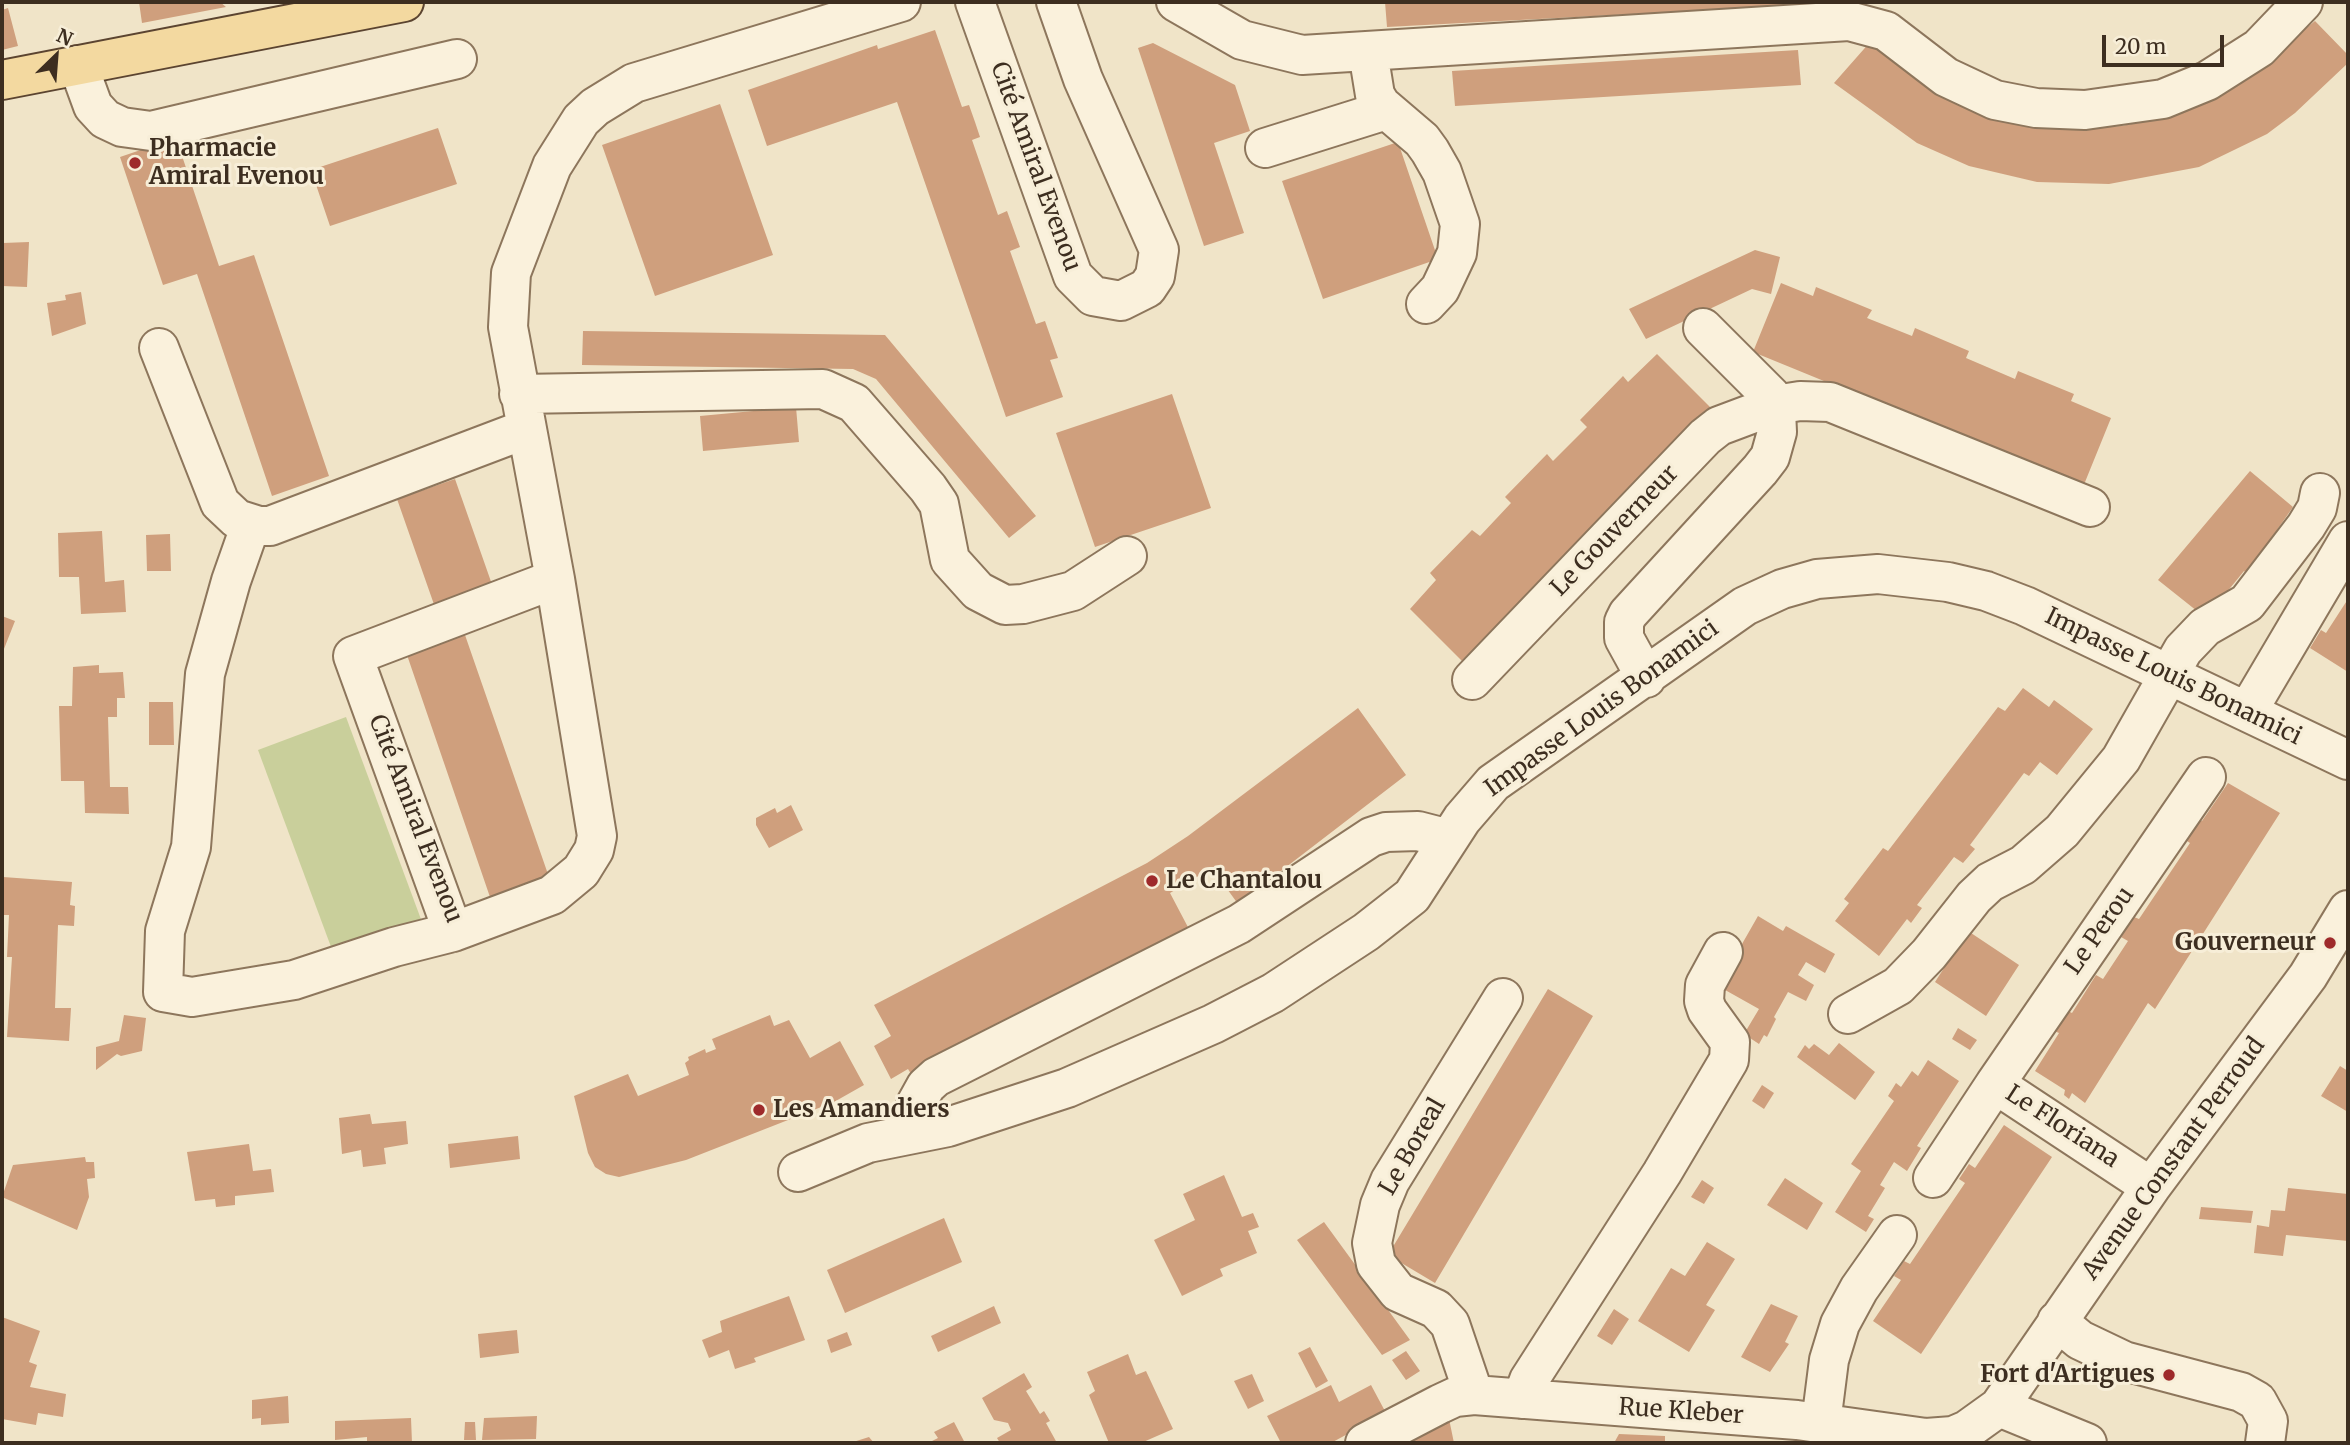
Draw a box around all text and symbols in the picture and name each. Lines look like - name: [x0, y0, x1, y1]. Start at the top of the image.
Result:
- north arrow: [21, 21, 91, 91]
- scale bar: [2105, 21, 2228, 65]
- text: N: [53, 23, 77, 51]
- text: 20 m: [2115, 33, 2166, 60]
- street label: Cité Amiral Evenou: [984, 58, 1086, 276]
- place label: Pharmacie Amiral Evenou: [149, 135, 324, 191]
- marker: Pharmacie Amiral Evenou: [127, 155, 143, 171]
- street label: Le Gouverneur: [1545, 459, 1685, 603]
- street label: Impasse Louis Bonamici: [2040, 602, 2306, 752]
- street label: Impasse Louis Bonamici: [1480, 615, 1724, 803]
- street label: Cité Amiral Evenou: [362, 711, 468, 927]
- place label: Le Chantalou: [1166, 867, 1322, 895]
- marker: Le Chantalou: [1144, 873, 1160, 889]
- street label: Le Perou: [2059, 882, 2141, 980]
- place label: Gouverneur: [2175, 929, 2316, 957]
- marker: Gouverneur: [2322, 935, 2338, 951]
- street label: Avenue Constant Perroud: [2077, 1032, 2271, 1286]
- street label: Le Floriana: [2000, 1080, 2124, 1174]
- street label: Le Boreal: [1374, 1093, 1452, 1201]
- place label: Les Amandiers: [773, 1096, 950, 1124]
- marker: Les Amandiers: [751, 1102, 767, 1118]
- place label: Fort d'Artigues: [1980, 1361, 2155, 1389]
- marker: Fort d'Artigues: [2161, 1367, 2177, 1383]
- street label: Rue Kleber: [1617, 1393, 1745, 1431]

